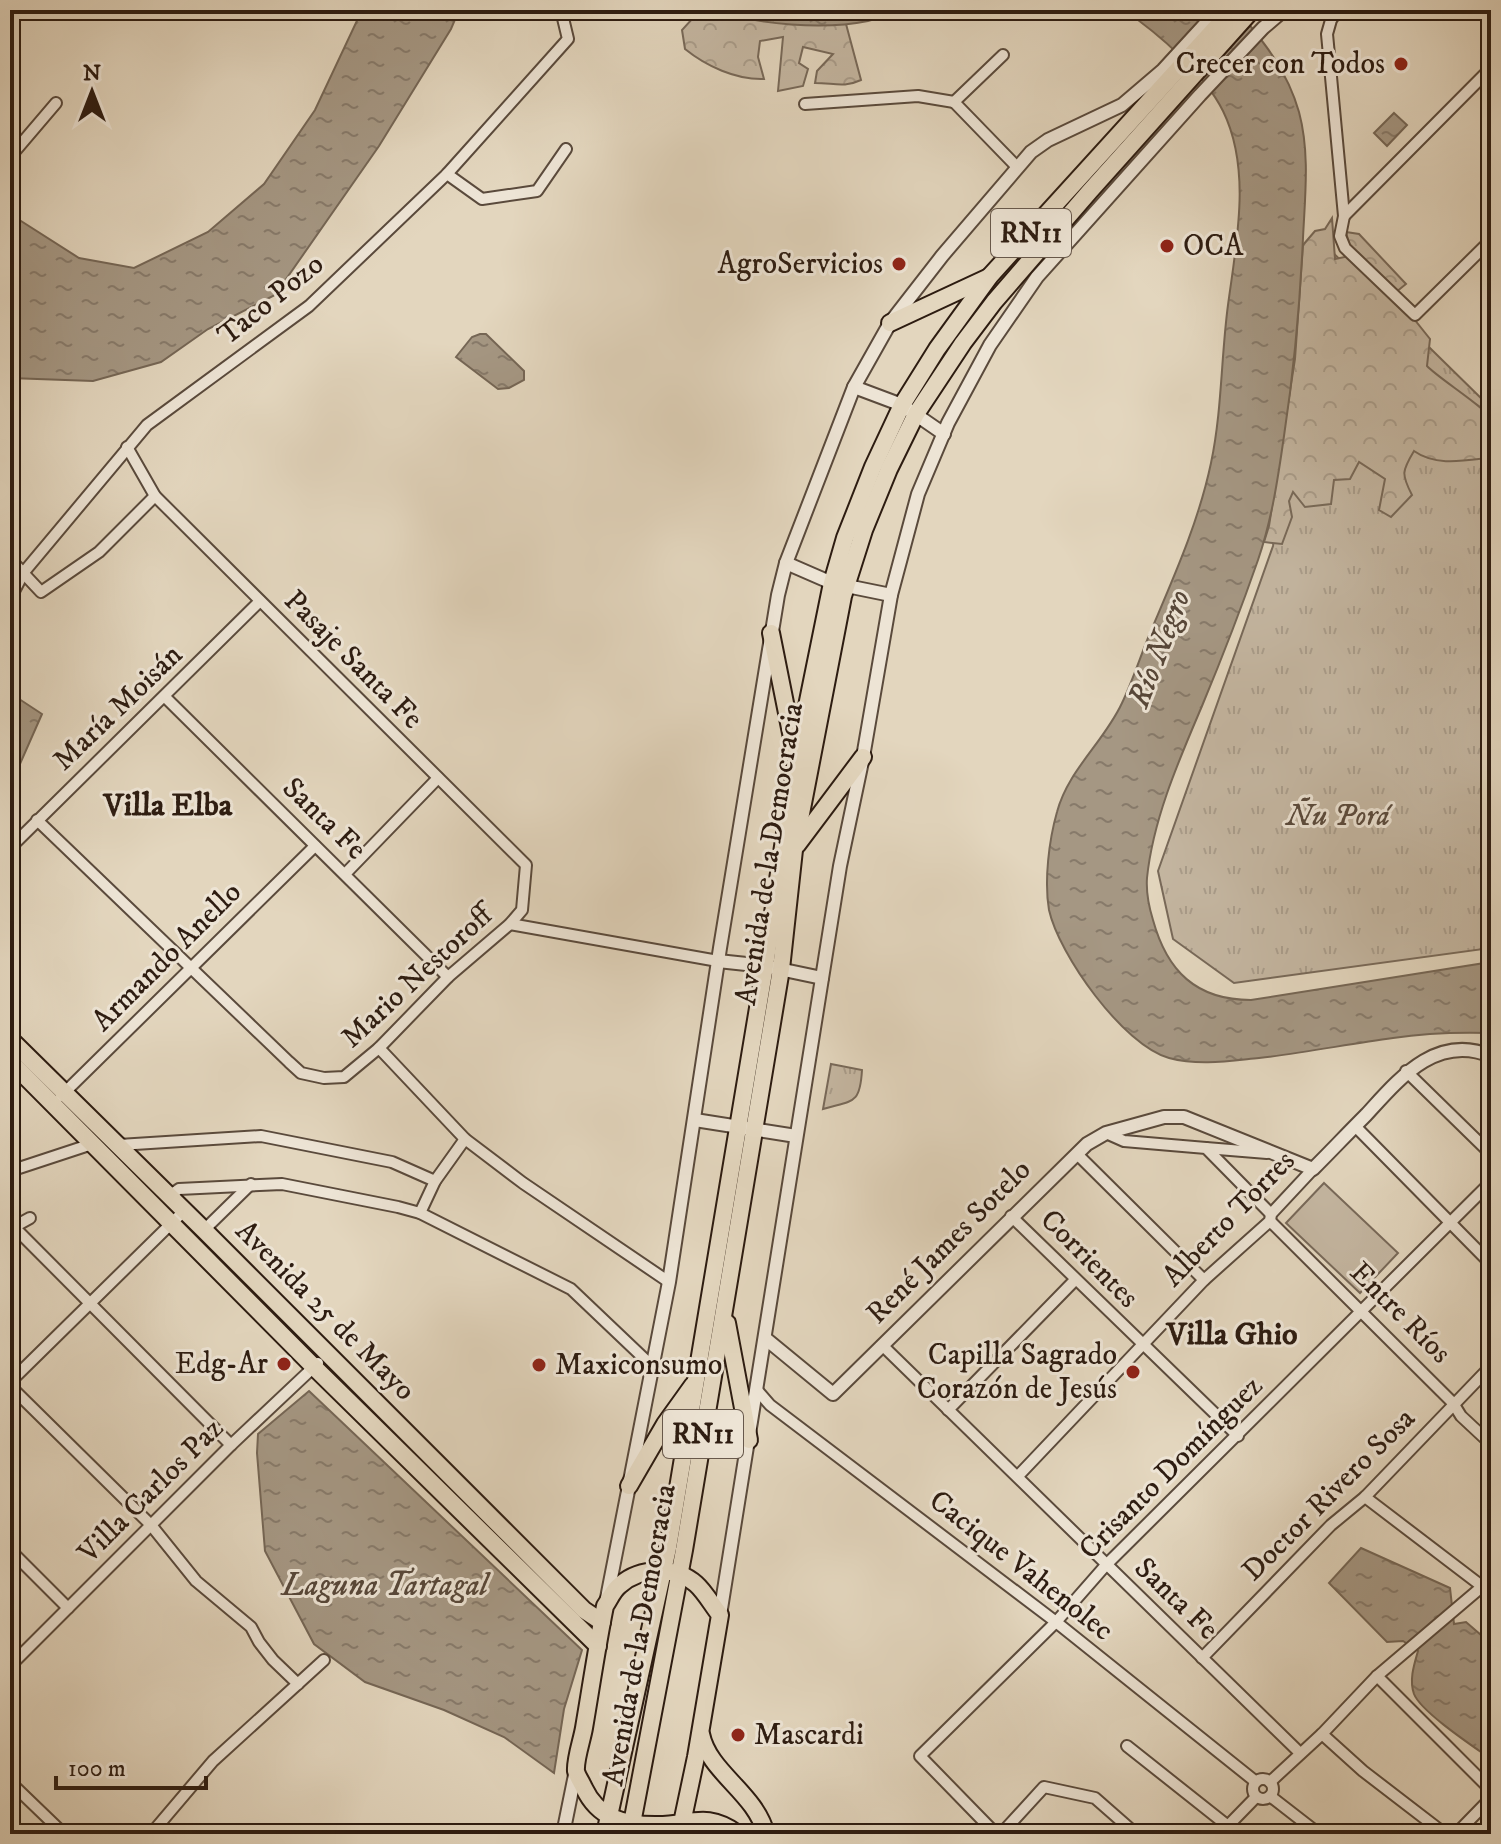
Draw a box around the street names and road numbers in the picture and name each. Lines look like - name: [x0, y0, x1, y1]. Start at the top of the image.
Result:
- road number: RN11: [991, 209, 1071, 257]
- street label: Taco Pozo: [210, 246, 332, 354]
- street label: Pasaje Santa Fe: [276, 583, 430, 737]
- street label: María Moisán: [45, 637, 191, 779]
- street label: Avenida de la Democracia: [728, 700, 812, 1008]
- street label: Santa Fe: [274, 770, 374, 868]
- street label: Armando Anello: [84, 874, 250, 1040]
- street label: Mario Nestoroff: [334, 894, 504, 1056]
- street label: Alberto Torres: [1155, 1143, 1303, 1295]
- street label: René James Sotelo: [859, 1152, 1039, 1332]
- street label: Corrientes: [1032, 1202, 1146, 1316]
- street label: Avenida 25 de Mayo: [227, 1213, 423, 1409]
- street label: Entre Ríos: [1341, 1254, 1459, 1372]
- street label: Crisanto Domínguez: [1071, 1368, 1271, 1568]
- street label: Doctor Rivero Sosa: [1235, 1400, 1424, 1589]
- road number: RN11: [663, 1410, 743, 1458]
- street label: Villa Carlos Paz: [70, 1411, 231, 1572]
- street label: Avenida de la Democracia: [595, 1481, 685, 1789]
- street label: Cacique Vahenolec: [921, 1483, 1121, 1649]
- street label: Santa Fe: [1126, 1550, 1226, 1648]

